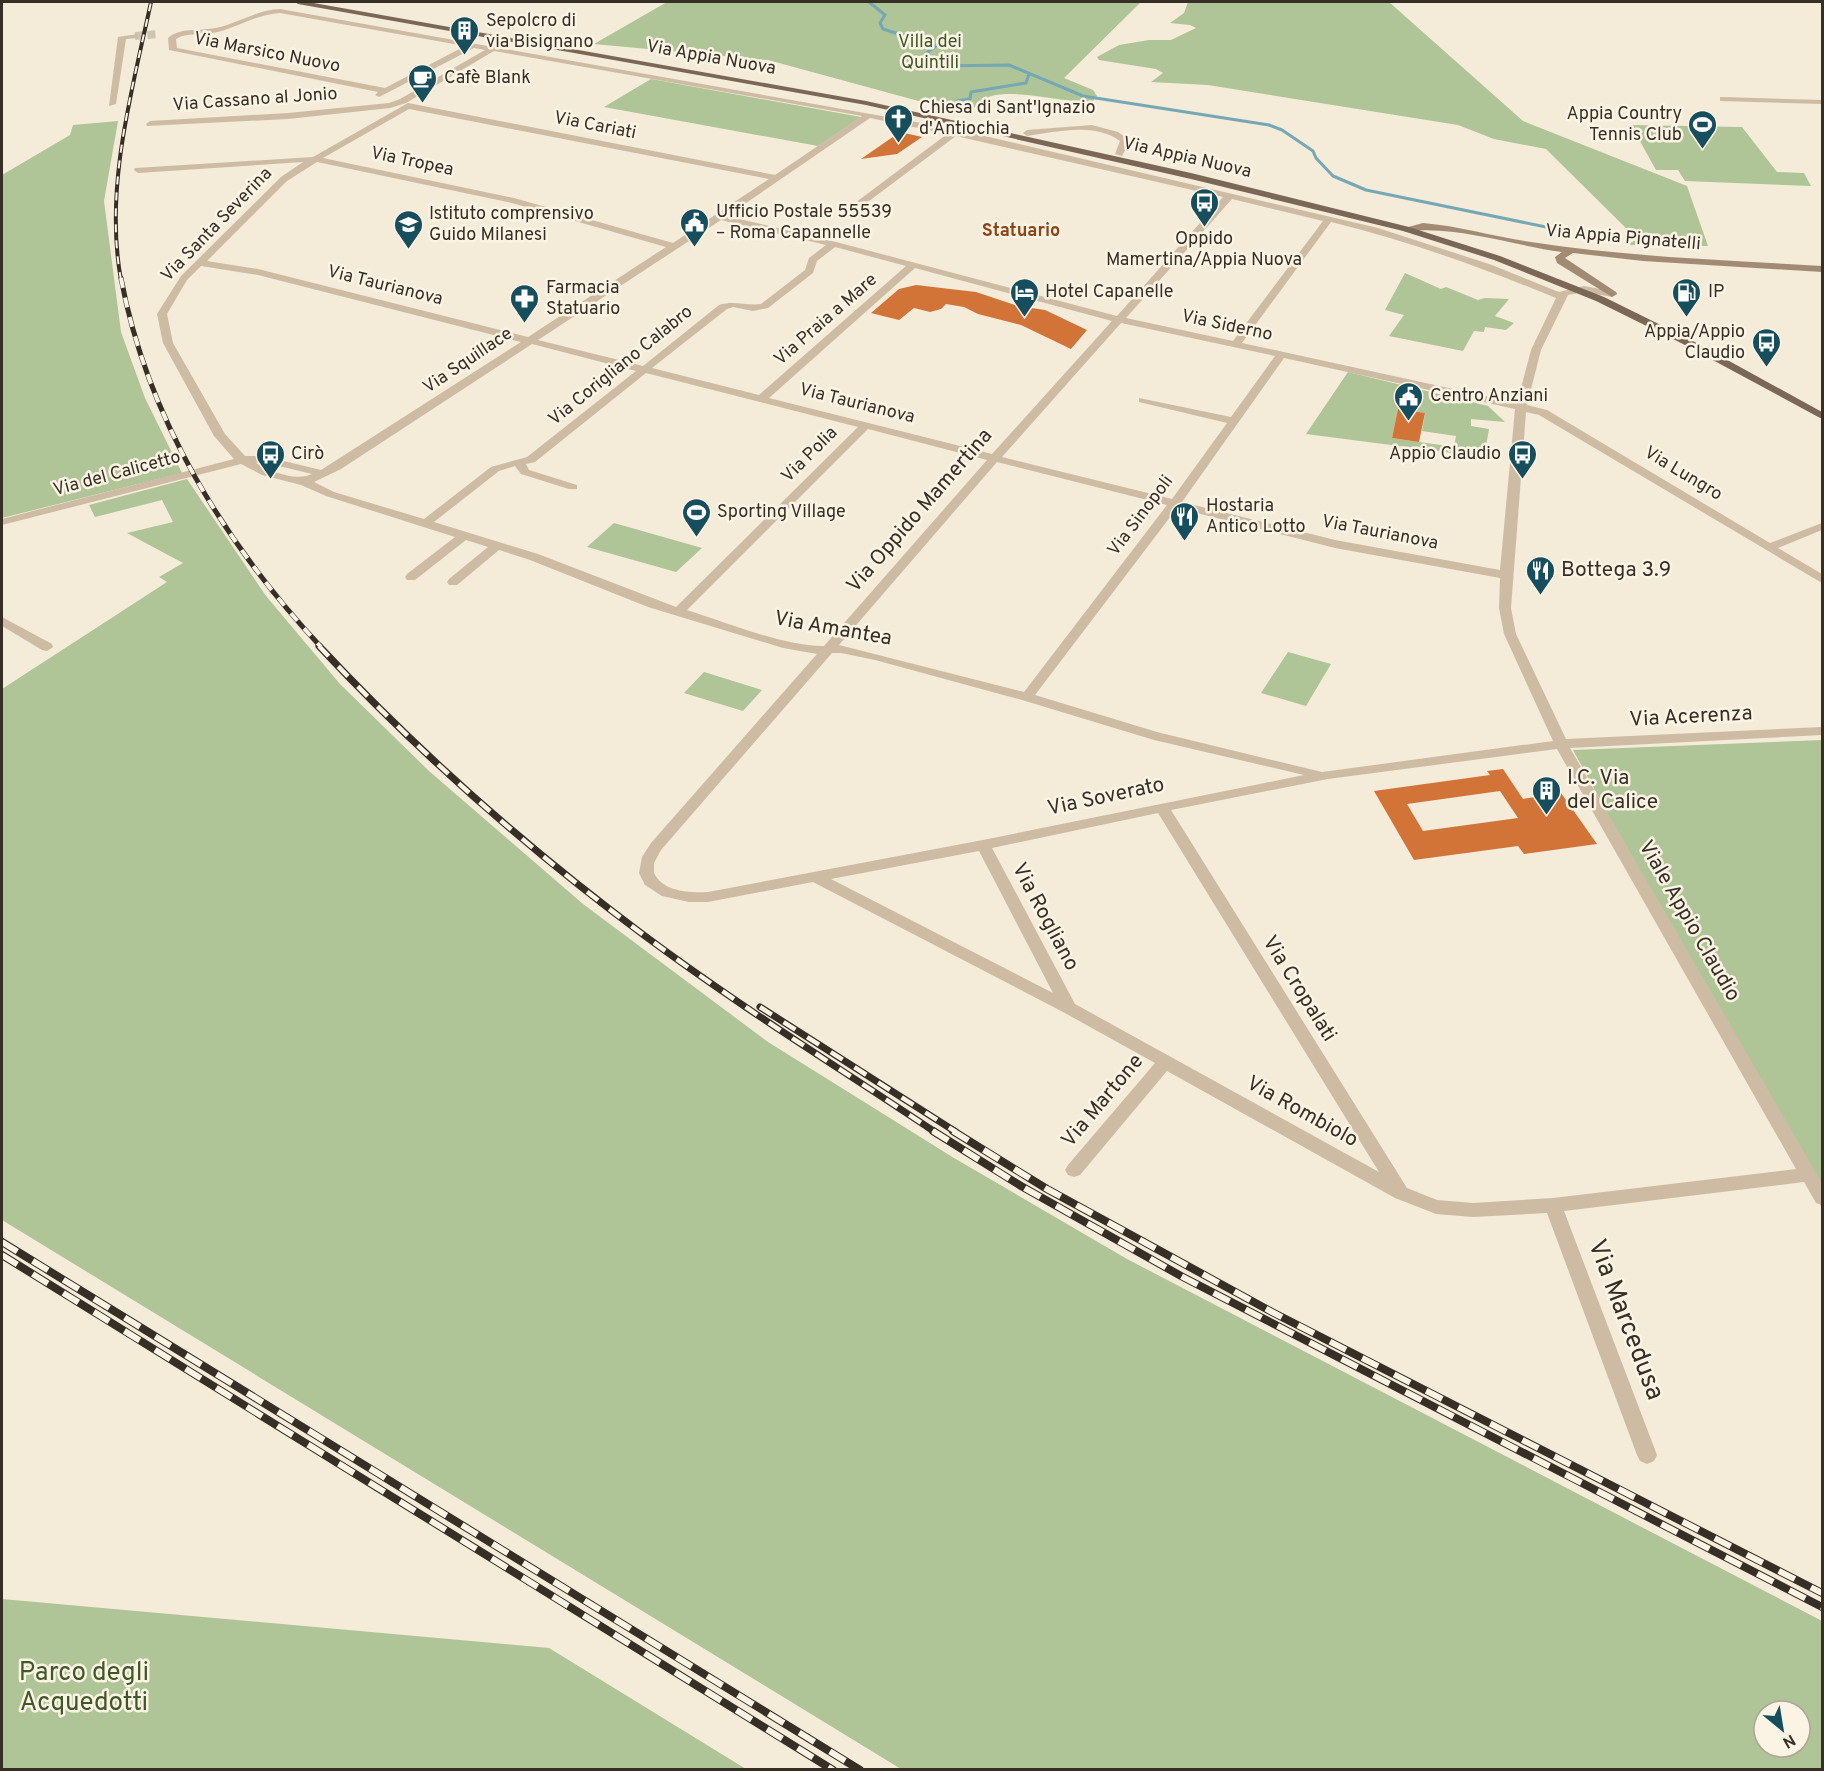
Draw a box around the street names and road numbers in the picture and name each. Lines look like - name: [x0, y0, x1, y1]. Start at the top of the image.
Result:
- street label: Via Marsico Nuovo: [192, 28, 342, 78]
- street label: Via Appia Nuova: [644, 35, 778, 81]
- street label: Via Cassano al Jonio: [172, 83, 338, 117]
- street label: Via Cariati: [552, 107, 638, 145]
- street label: Via Appia Nuova: [1121, 132, 1253, 184]
- street label: Via Tropea: [368, 142, 456, 182]
- street label: Via Santa Severina: [156, 163, 278, 287]
- street label: Via Appia Pignatelli: [1544, 220, 1702, 256]
- street label: Via Taurianova: [325, 261, 445, 311]
- street label: Via Praia a Mare: [770, 269, 882, 371]
- street label: Via Corigliano Calabro: [544, 301, 698, 431]
- street label: Via Siderno: [1179, 305, 1275, 347]
- street label: Via Squillace: [419, 323, 517, 399]
- street label: Via Taurianova: [797, 379, 917, 429]
- street label: Via Polia: [777, 422, 843, 488]
- street label: Via Oppido Mamertina: [841, 423, 999, 599]
- street label: Via Lungro: [1640, 442, 1726, 506]
- street label: Via del Calicetto: [51, 446, 183, 502]
- street label: Via Sinopoli: [1103, 471, 1179, 561]
- street label: Via Taurianova: [1320, 510, 1440, 556]
- street label: Via Amantea: [772, 605, 894, 653]
- street label: Via Acerenza: [1629, 700, 1753, 734]
- street label: Via Soverato: [1045, 771, 1167, 823]
- street label: Viale Appio Claudio: [1632, 836, 1746, 1006]
- street label: Via Rogliano: [1005, 858, 1085, 976]
- street label: Via Cropalati: [1256, 931, 1342, 1047]
- street label: Via Martone: [1056, 1049, 1150, 1153]
- street label: Via Rombiolo: [1241, 1070, 1363, 1154]
- street label: Via Marcedusa: [1579, 1235, 1671, 1405]

